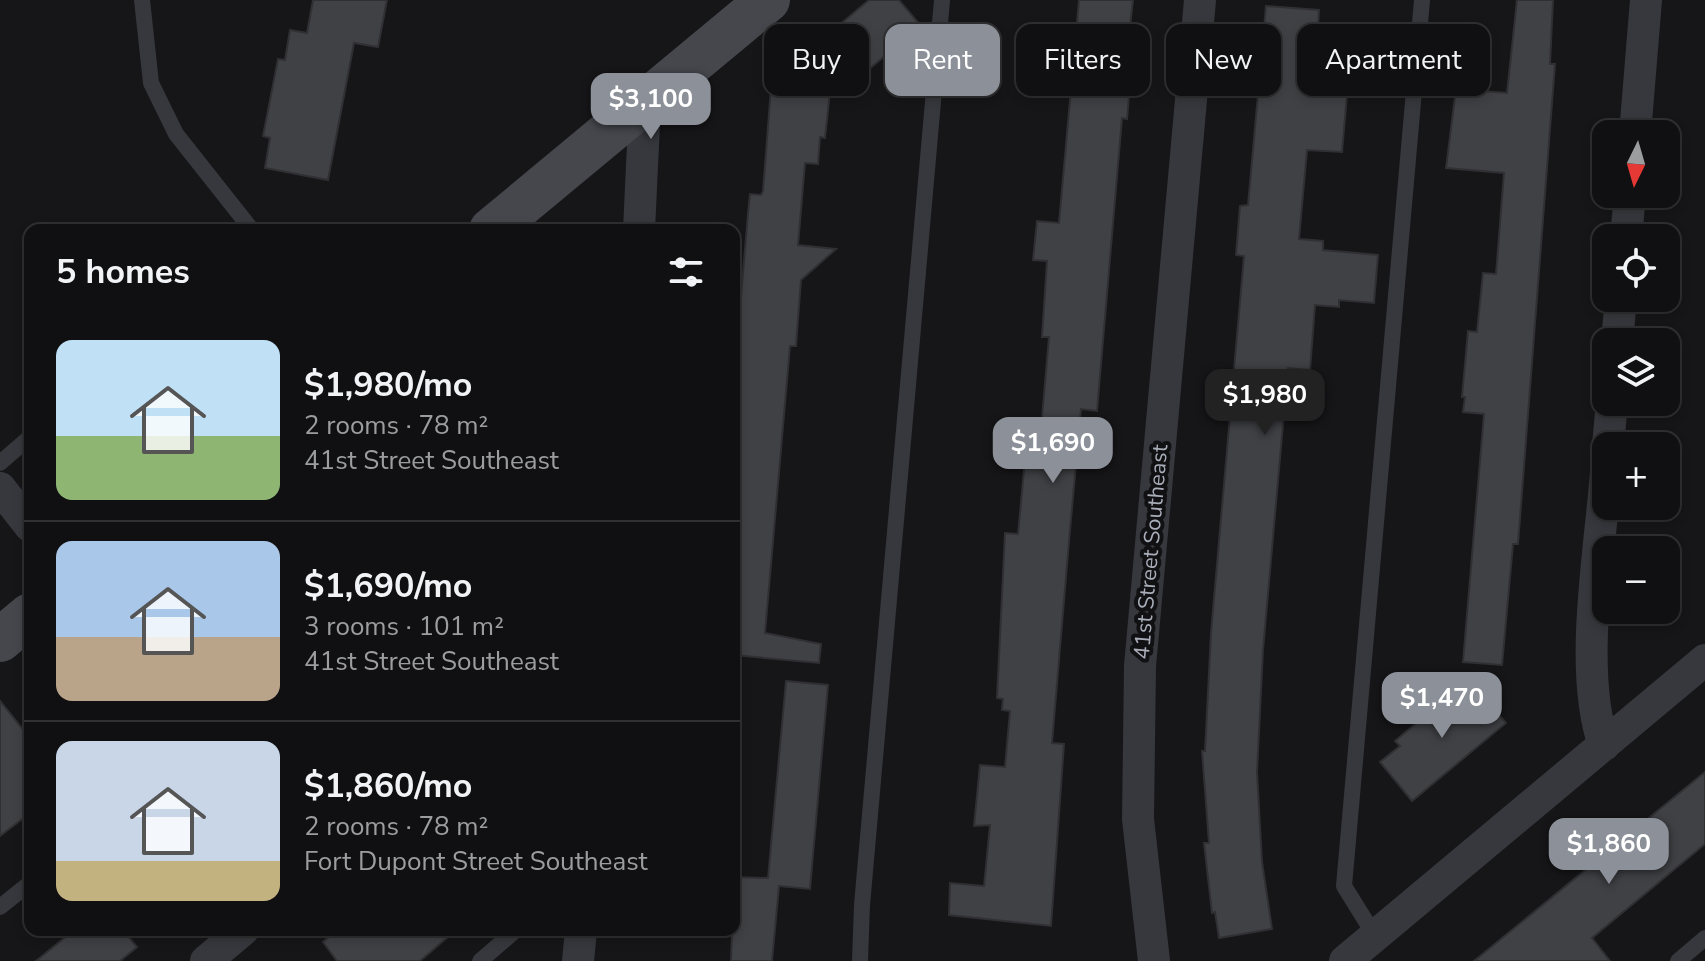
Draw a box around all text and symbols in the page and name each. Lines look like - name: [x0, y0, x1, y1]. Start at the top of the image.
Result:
- chip: Buy: [764, 24, 869, 96]
- chip: Rent: [885, 24, 1000, 96]
- chip: Filters: [1016, 24, 1150, 96]
- chip: New: [1166, 24, 1281, 96]
- chip: Apartment: [1297, 24, 1490, 96]
- pin: $3,100: [586, 73, 716, 141]
- text: $3,100: [609, 81, 693, 116]
- north arrow: [1592, 120, 1680, 208]
- map controls: [1592, 120, 1680, 624]
- button: locate: [1592, 224, 1680, 312]
- text: 5 homes: [56, 249, 190, 295]
- icon: filters: [664, 250, 708, 294]
- button: layers: [1592, 328, 1680, 416]
- text: $1,980/mo: [304, 362, 472, 408]
- pin: $1,980: [1200, 369, 1330, 437]
- icon: home: [120, 372, 216, 468]
- text: $1,980: [1223, 377, 1307, 412]
- text: 2 rooms · 78 m²: [304, 408, 488, 443]
- pin: $1,690: [988, 417, 1118, 485]
- text: $1,690: [1011, 425, 1095, 460]
- button: +: [1592, 432, 1680, 520]
- text: 41st Street Southeast: [304, 443, 559, 478]
- street label: 41st Street Southeast: [1127, 443, 1175, 661]
- button: −: [1592, 536, 1680, 624]
- text: $1,690/mo: [304, 563, 472, 609]
- icon: home: [120, 573, 216, 669]
- text: 3 rooms · 101 m²: [304, 609, 504, 644]
- text: 41st Street Southeast: [304, 644, 559, 679]
- pin: $1,470: [1377, 672, 1507, 740]
- text: $1,470: [1400, 680, 1484, 715]
- text: $1,860/mo: [304, 763, 472, 809]
- icon: home: [120, 773, 216, 869]
- text: 2 rooms · 78 m²: [304, 809, 488, 844]
- pin: $1,860: [1544, 818, 1674, 886]
- text: $1,860: [1567, 826, 1651, 861]
- text: Fort Dupont Street Southeast: [304, 844, 648, 879]

